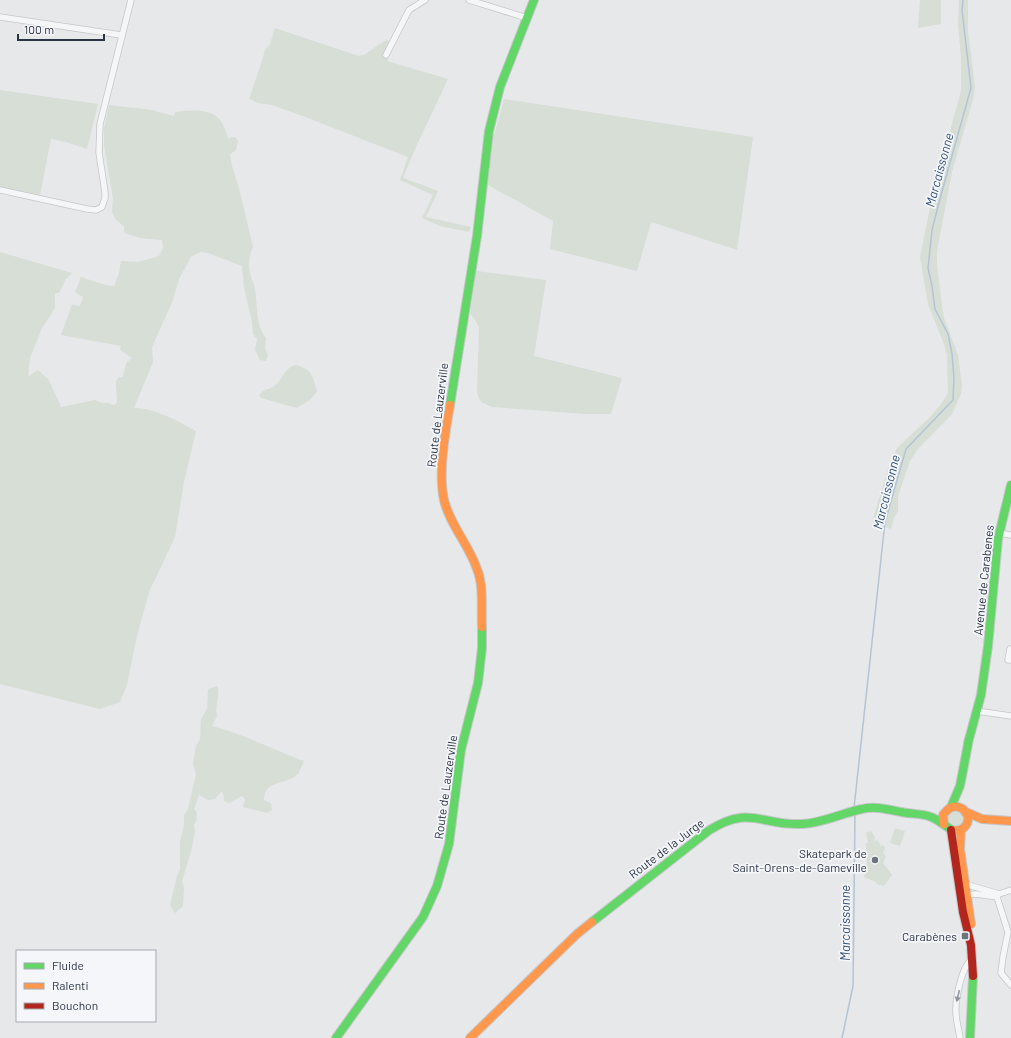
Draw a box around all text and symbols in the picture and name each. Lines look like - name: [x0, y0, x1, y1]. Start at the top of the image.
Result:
- scale bar: [18, 16, 104, 42]
- text: 100 m: [24, 22, 54, 36]
- water label: Marcaissonne: [921, 131, 957, 209]
- street label: Route de Lauzerville: [424, 362, 450, 468]
- water label: Marcaissonne: [869, 453, 903, 531]
- street label: Avenue de Carabenes: [970, 524, 996, 636]
- street label: Route de Lauzerville: [431, 734, 459, 840]
- street label: Route de la Jurge: [626, 815, 706, 881]
- place label: Skatepark de Saint-Orens-de-Gameville: [732, 846, 867, 874]
- marker: Skatepark de Saint-Orens-de-Gameville: [870, 855, 880, 865]
- water label: Marcaissonne: [837, 885, 853, 961]
- place label: Carabènes: [902, 929, 957, 943]
- marker: Carabènes: [960, 931, 970, 941]
- legend: [16, 950, 156, 1022]
- text: Fluide: [52, 958, 84, 972]
- text: Ralenti: [52, 978, 89, 992]
- one-way arrow: [954, 990, 960, 1002]
- text: Bouchon: [52, 998, 98, 1012]

